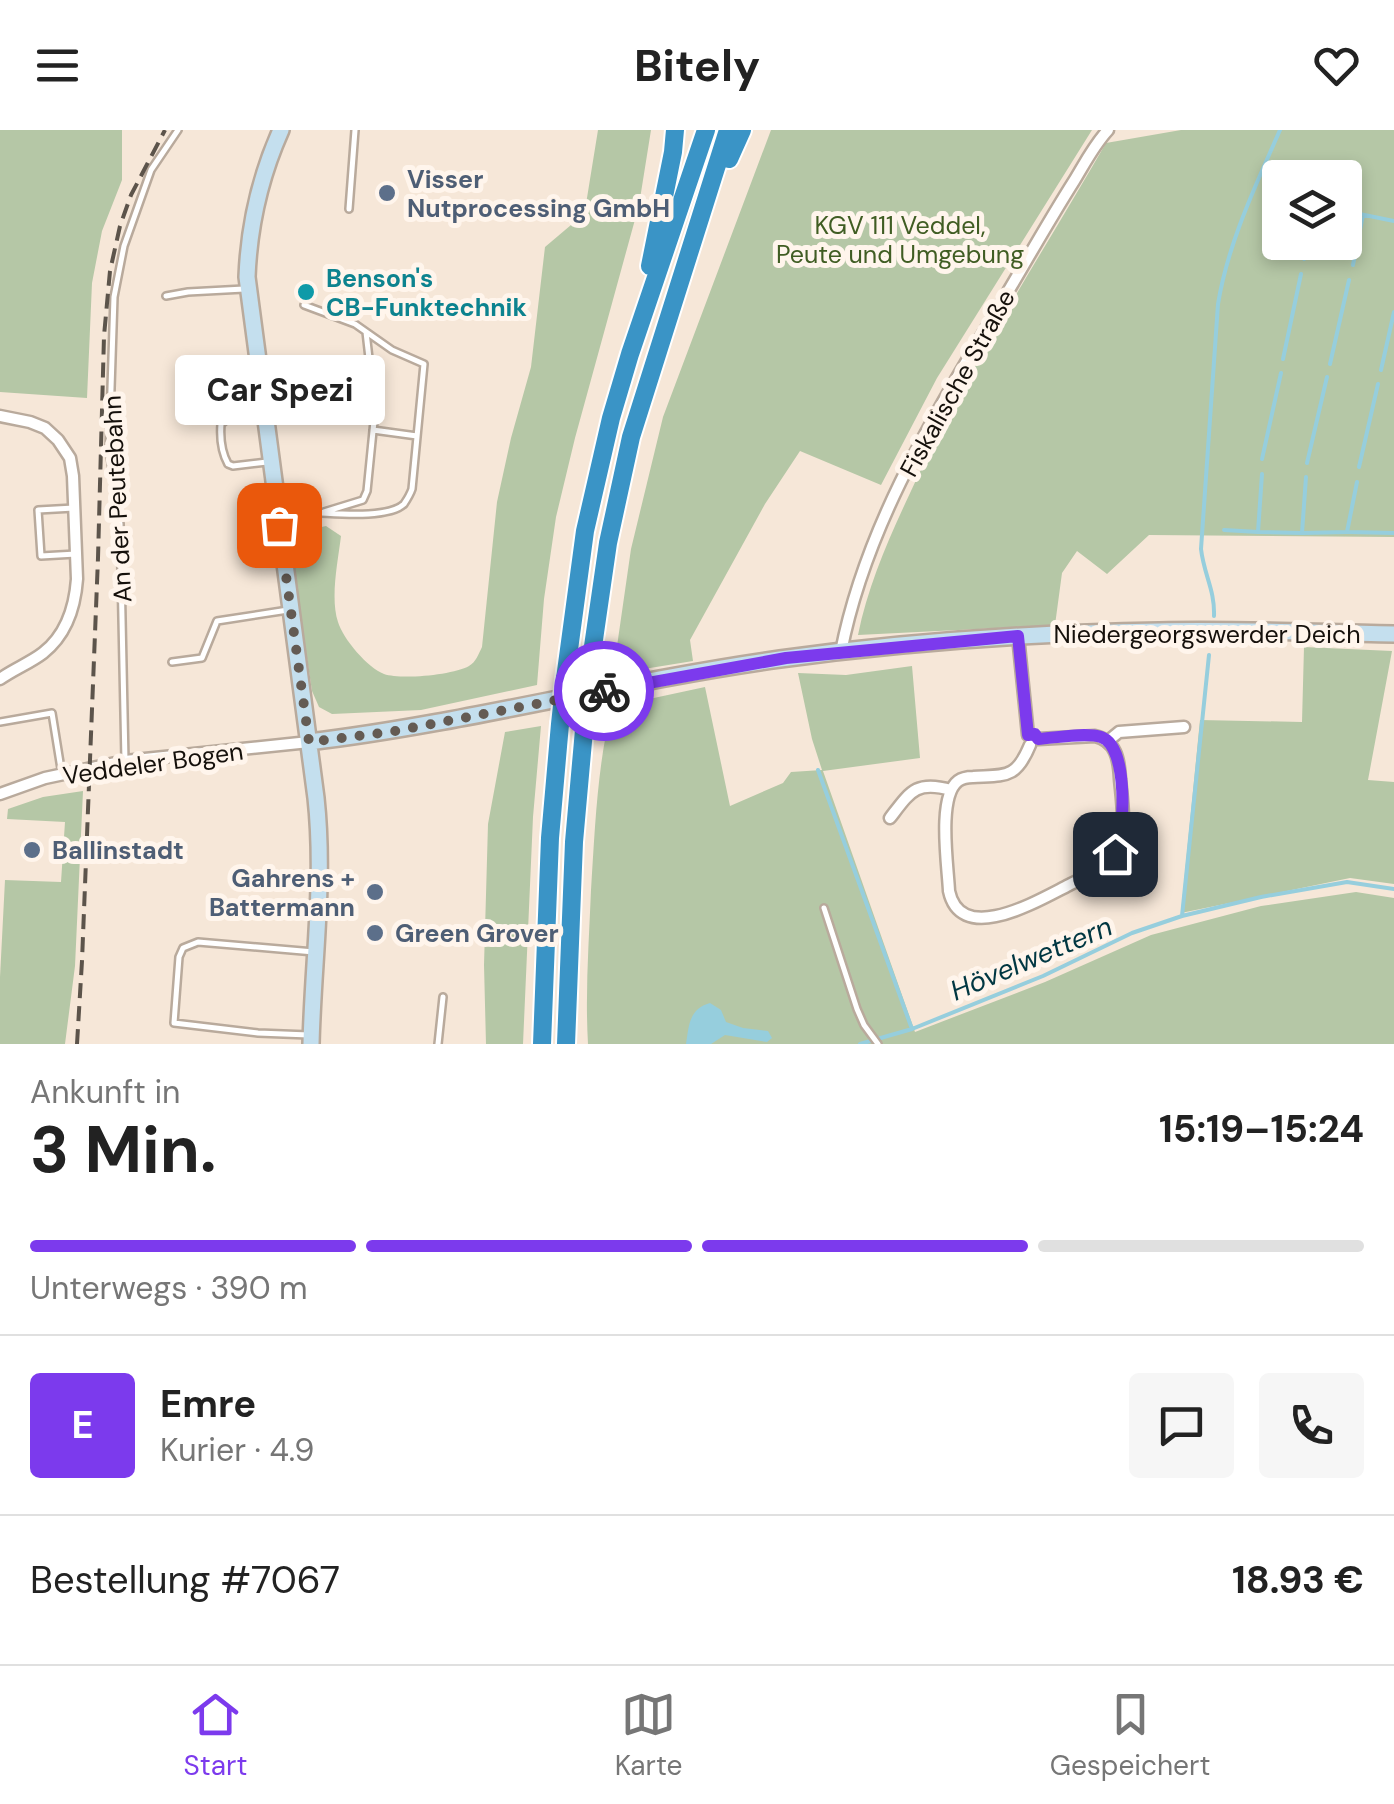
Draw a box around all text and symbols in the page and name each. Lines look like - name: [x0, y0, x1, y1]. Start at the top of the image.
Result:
- text: Bitely: [634, 36, 760, 95]
- icon: menu: [30, 38, 85, 93]
- icon: heart: [1309, 38, 1364, 93]
- map controls: [1262, 160, 1362, 260]
- button: layers: [1262, 160, 1362, 260]
- place label: Visser Nutprocessing GmbH: [407, 163, 670, 225]
- marker: Visser Nutprocessing GmbH: [376, 182, 398, 204]
- park label: KGV 111 Veddel, Peute und Umgebung: [776, 209, 1024, 271]
- place label: Benson's CB-Funktechnik: [326, 262, 527, 324]
- marker: Benson's CB-Funktechnik: [295, 281, 317, 303]
- street label: Fiskalische Straße: [892, 284, 1023, 483]
- callout: Car Spezi: [174, 355, 384, 425]
- text: Car Spezi: [207, 369, 353, 411]
- street label: An der Peutebahn: [96, 395, 139, 603]
- pin: [237, 483, 322, 568]
- icon: bag: [252, 498, 307, 553]
- street label: Niedergeorgswerder Deich: [1053, 618, 1361, 651]
- courier: [554, 641, 654, 741]
- icon: bike: [577, 664, 632, 719]
- street label: Veddeler Bogen: [61, 734, 245, 792]
- pin: [1073, 812, 1158, 897]
- icon: home: [1088, 827, 1143, 882]
- place label: Ballinstadt: [52, 834, 184, 867]
- marker: Ballinstadt: [21, 839, 43, 861]
- place label: Gahrens + Battermann: [209, 862, 355, 924]
- marker: Gahrens + Battermann: [364, 881, 386, 903]
- water label: Hövelwettern: [945, 908, 1118, 1009]
- place label: Green Grover: [395, 917, 559, 950]
- marker: Green Grover: [364, 922, 386, 944]
- text: Ankunft in: [30, 1071, 180, 1113]
- text: 15:19–15:24: [1159, 1104, 1364, 1154]
- text: 3 Min.: [30, 1108, 216, 1192]
- text: Unterwegs · 390 m: [30, 1267, 308, 1309]
- button: chat: [1129, 1373, 1234, 1478]
- button: phone: [1259, 1373, 1364, 1478]
- text: Emre: [160, 1379, 256, 1429]
- text: E: [71, 1400, 94, 1450]
- text: Kurier · 4.9: [160, 1429, 314, 1471]
- text: Bestellung #7067: [30, 1555, 340, 1605]
- text: 18.93 €: [1232, 1555, 1364, 1605]
- tab: Start: [184, 1687, 247, 1784]
- tab: Karte: [615, 1687, 682, 1784]
- tab: Gespeichert: [1050, 1687, 1210, 1784]

